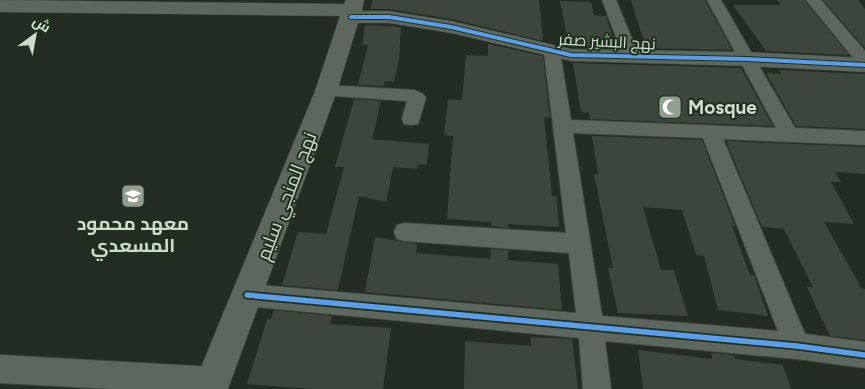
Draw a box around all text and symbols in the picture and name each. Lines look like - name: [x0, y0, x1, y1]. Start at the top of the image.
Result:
- north arrow: [10, 10, 60, 60]
- text: ش: [30, 12, 54, 36]
- street label: نهج البشير صفر: [557, 29, 656, 56]
- mosque icon: Mosque: [657, 94, 683, 120]
- place label: Mosque: [688, 96, 757, 119]
- street label: نهج المنجي سليم: [251, 129, 324, 265]
- school or university icon: معهد محمود المسعدي: [120, 183, 146, 209]
- place label: معهد محمود المسعدي: [77, 212, 189, 261]

